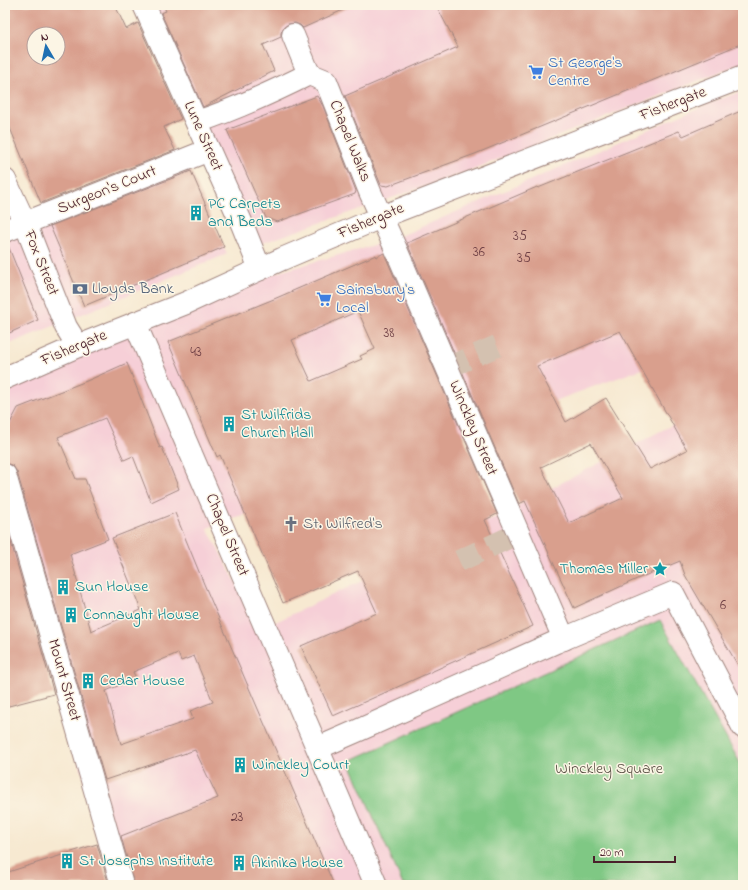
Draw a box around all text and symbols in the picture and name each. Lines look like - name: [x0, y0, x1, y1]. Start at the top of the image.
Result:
- north arrow: [26, 26, 66, 66]
- text: N: [40, 29, 50, 46]
- place label: St George's Centre: [548, 51, 622, 93]
- supermarket icon: St George's Centre: [527, 63, 545, 81]
- street label: Fishergate: [635, 80, 711, 128]
- street label: Chapel Walks: [323, 96, 377, 186]
- street label: Lune Street: [177, 97, 229, 175]
- street label: Surgeon's Court: [54, 159, 161, 221]
- place label: PC Carpets and Beds: [208, 192, 281, 234]
- street label: Fishergate: [333, 196, 408, 246]
- building icon: PC Carpets and Beds: [187, 204, 205, 222]
- street label: Fox Street: [17, 226, 65, 300]
- house number: 35: [513, 226, 527, 247]
- house number: 36: [473, 242, 485, 263]
- house number: 35: [517, 248, 531, 269]
- place label: Lloyds Bank: [92, 277, 175, 301]
- place label: Sainsbury's Local: [336, 278, 415, 320]
- bank icon: Lloyds Bank: [71, 280, 89, 298]
- supermarket icon: Sainsbury's Local: [315, 290, 333, 308]
- street label: Fishergate: [36, 323, 111, 373]
- house number: 38: [383, 323, 395, 344]
- house number: 43: [190, 342, 202, 363]
- street label: Winckley Street: [442, 377, 504, 480]
- place label: St Wilfrids Church Hall: [241, 403, 314, 445]
- building icon: St Wilfrids Church Hall: [220, 415, 238, 433]
- street label: Chapel Street: [199, 490, 255, 581]
- place label: St. Wilfred's: [303, 512, 383, 536]
- church icon: St. Wilfred's: [282, 515, 300, 533]
- place label: Thomas Miller: [560, 557, 648, 581]
- place icon: Thomas Miller: [651, 560, 669, 578]
- place label: Sun House: [75, 575, 149, 599]
- building icon: Sun House: [54, 578, 72, 596]
- house number: 6: [720, 595, 726, 616]
- place label: Connaught House: [83, 603, 200, 627]
- building icon: Connaught House: [62, 606, 80, 624]
- street label: Mount Street: [41, 636, 87, 725]
- place label: Cedar House: [100, 669, 185, 693]
- building icon: Cedar House: [79, 672, 97, 690]
- place label: Winckley Court: [252, 753, 350, 777]
- building icon: Winckley Court: [231, 756, 249, 774]
- park label: Winckley Square: [555, 757, 664, 781]
- house number: 23: [231, 807, 244, 828]
- scale bar: [594, 838, 675, 864]
- text: 20 m: [600, 844, 623, 862]
- place label: St Josephs Institute: [79, 849, 214, 873]
- place label: Akinika House: [251, 851, 344, 875]
- building icon: St Josephs Institute: [58, 852, 76, 870]
- building icon: Akinika House: [230, 854, 248, 872]

